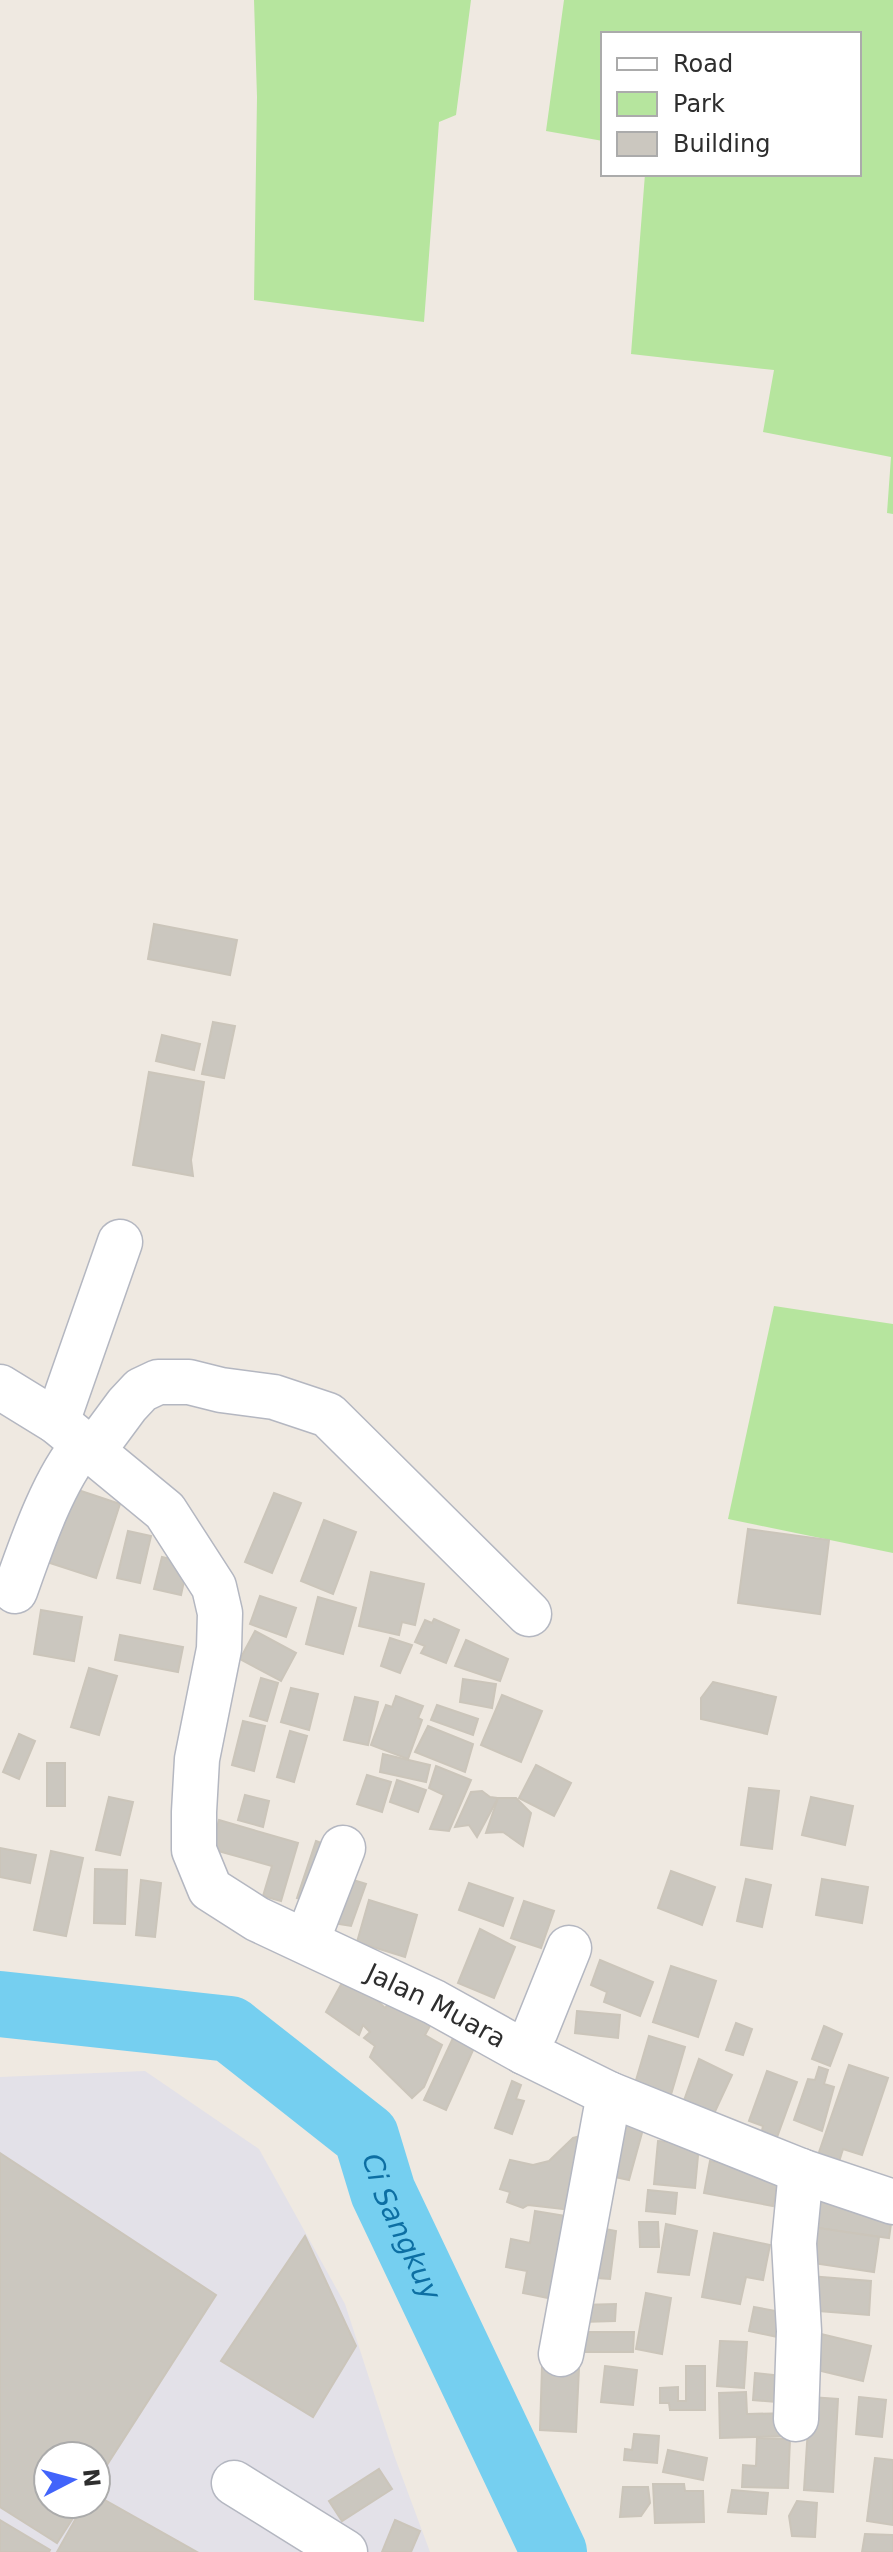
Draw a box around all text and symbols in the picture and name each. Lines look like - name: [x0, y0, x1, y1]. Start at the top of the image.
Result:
- legend: [601, 32, 861, 176]
- text: Road: [673, 50, 733, 78]
- text: Park: [673, 90, 725, 118]
- text: Building: [673, 130, 770, 158]
- street label: Jalan Muara: [360, 1957, 511, 2054]
- water label: Ci Sangkuy: [356, 2149, 449, 2306]
- north arrow: [32, 2440, 112, 2520]
- text: N: [78, 2467, 105, 2488]

